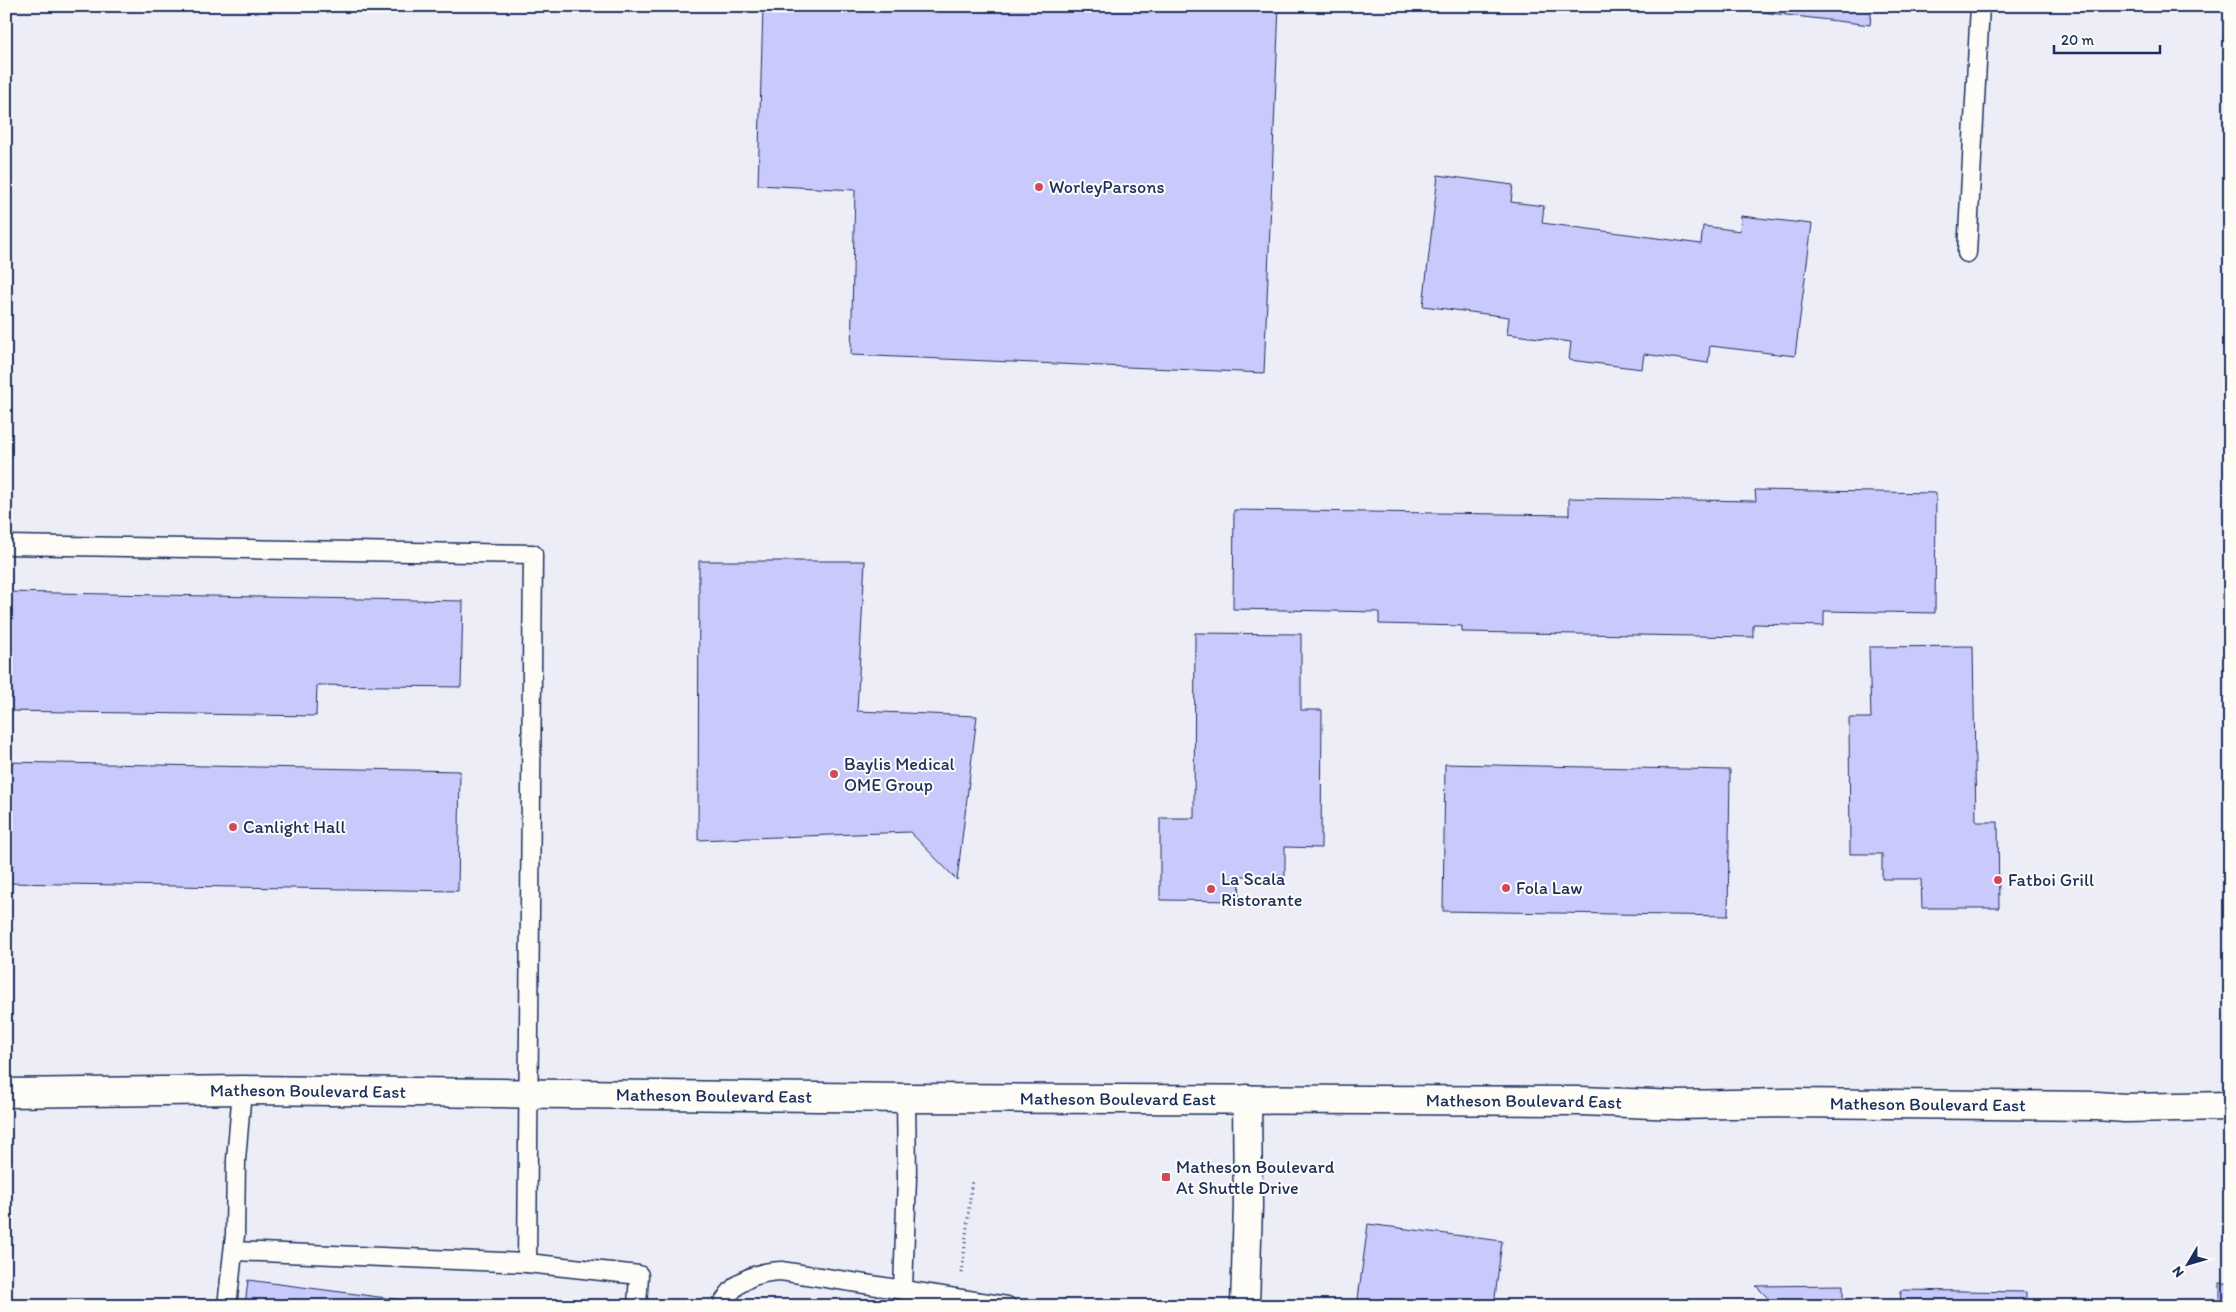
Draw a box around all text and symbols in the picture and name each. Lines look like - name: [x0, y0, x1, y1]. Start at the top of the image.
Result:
- scale bar: [2054, 22, 2160, 54]
- text: 20 m: [2061, 31, 2095, 49]
- place label: WorleyParsons: [1049, 176, 1165, 198]
- marker: WorleyParsons: [1033, 181, 1045, 193]
- place label: Baylis Medical OME Group: [844, 753, 955, 796]
- marker: Baylis Medical OME Group: [828, 768, 840, 780]
- place label: Canlight Hall: [243, 816, 346, 838]
- marker: Canlight Hall: [227, 821, 239, 833]
- place label: La Scala Ristorante: [1221, 868, 1302, 911]
- place label: Fatboi Grill: [2008, 869, 2094, 891]
- marker: Fatboi Grill: [1992, 874, 2004, 886]
- place label: Fola Law: [1516, 877, 1583, 899]
- marker: Fola Law: [1500, 882, 1512, 894]
- marker: La Scala Ristorante: [1205, 883, 1217, 895]
- street label: Matheson Boulevard East: [210, 1079, 406, 1103]
- street label: Matheson Boulevard East: [616, 1084, 812, 1108]
- street label: Matheson Boulevard East: [1020, 1088, 1216, 1110]
- street label: Matheson Boulevard East: [1426, 1089, 1623, 1114]
- street label: Matheson Boulevard East: [1830, 1092, 2026, 1116]
- place label: Matheson Boulevard At Shuttle Drive: [1176, 1156, 1335, 1199]
- marker: Matheson Boulevard At Shuttle Drive: [1160, 1171, 1172, 1183]
- north arrow: [2164, 1240, 2214, 1290]
- text: N: [2169, 1263, 2188, 1281]

